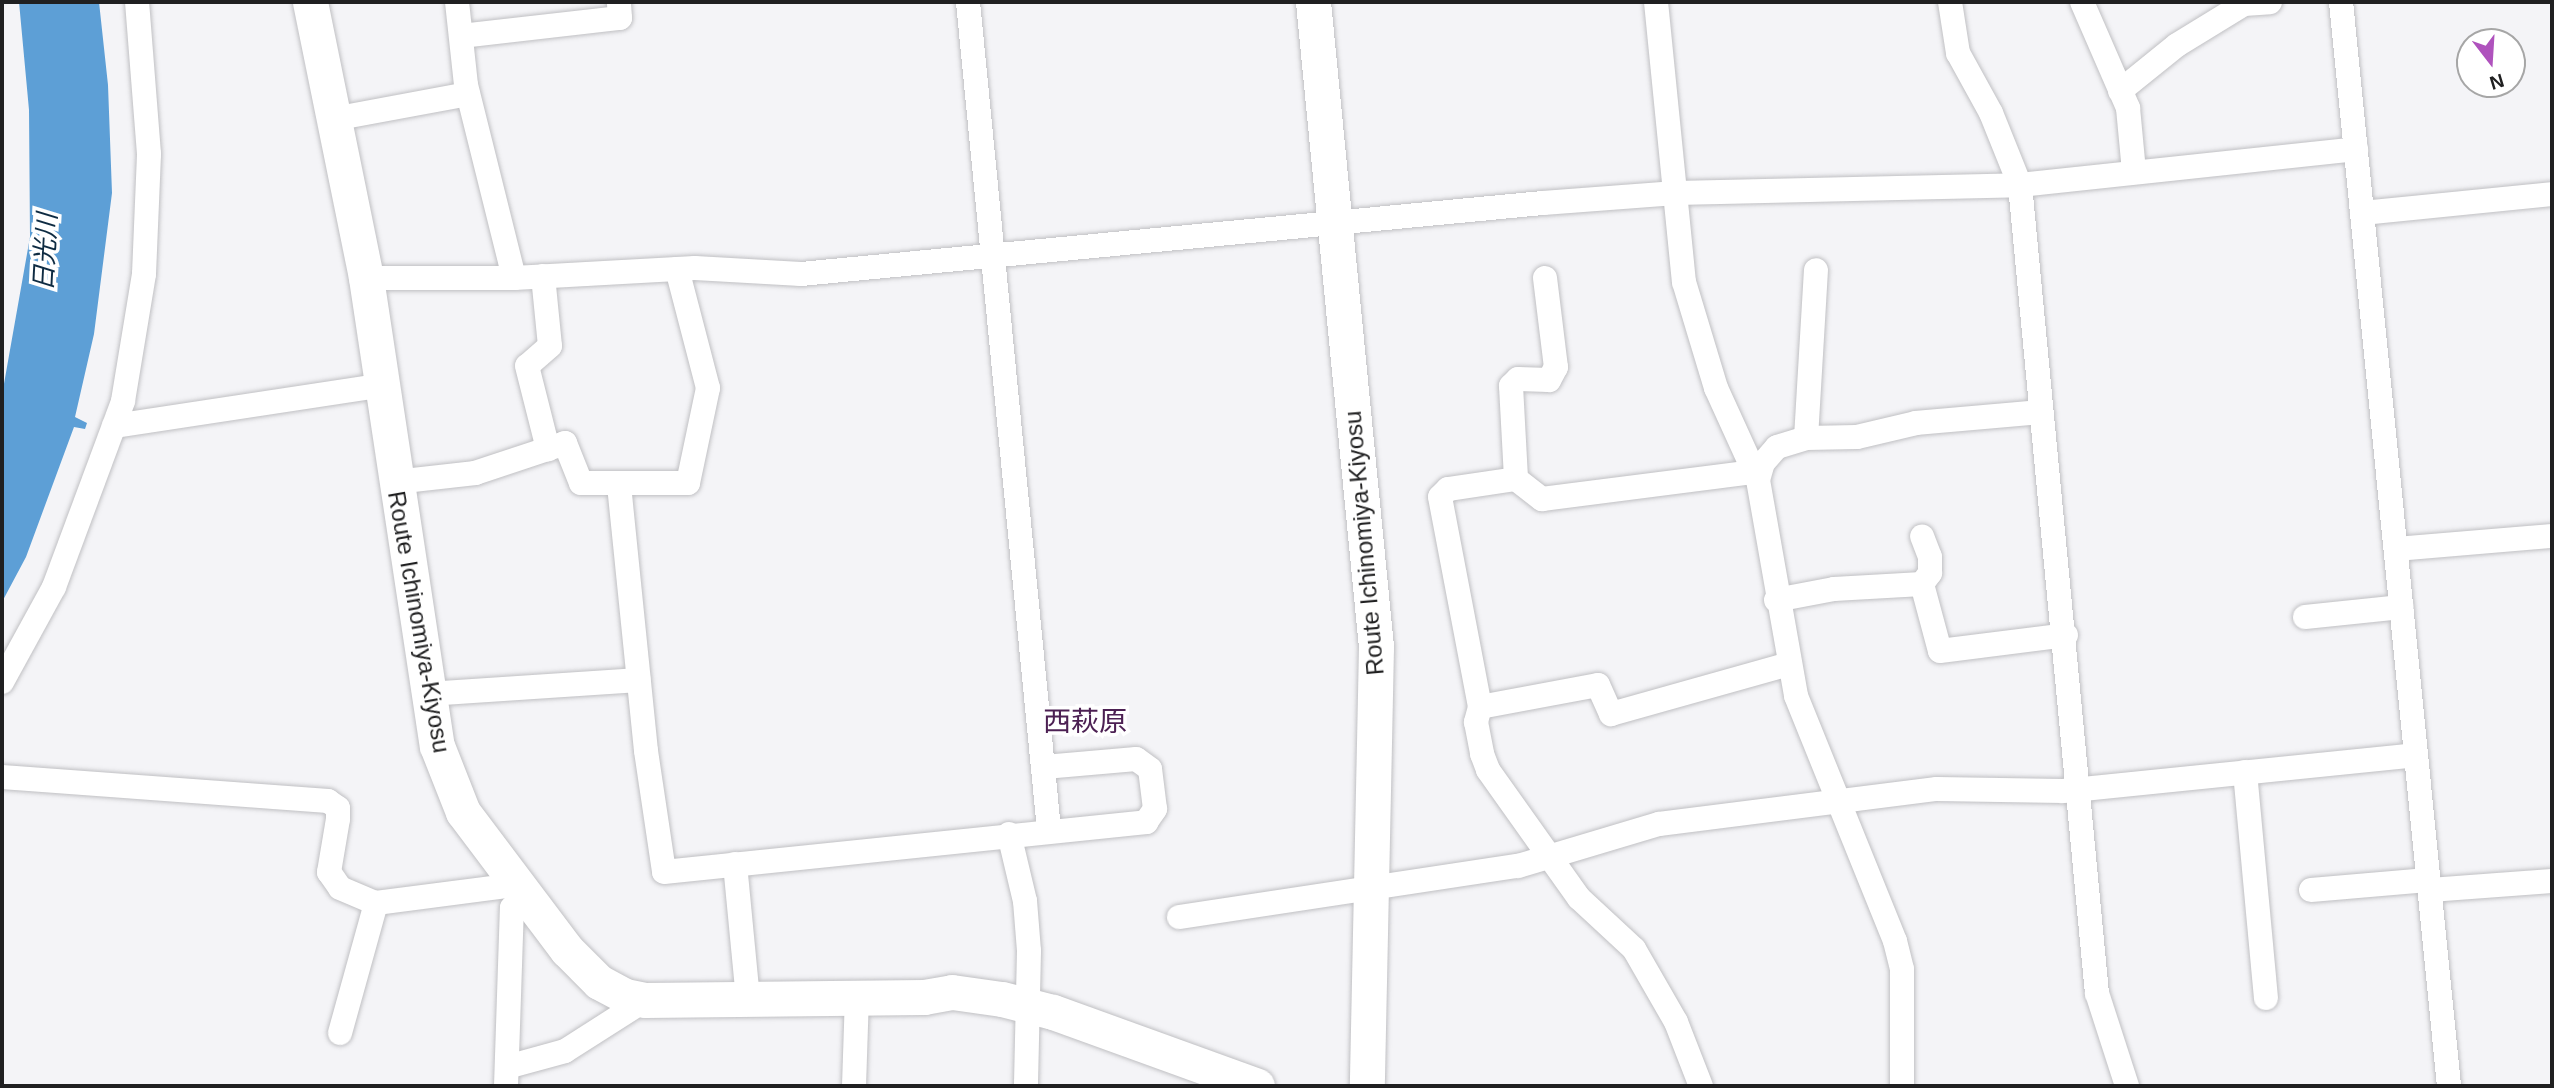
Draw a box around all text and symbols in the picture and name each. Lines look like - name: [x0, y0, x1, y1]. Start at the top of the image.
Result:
- north arrow: [2456, 28, 2526, 98]
- text: N: [2487, 70, 2506, 94]
- water label: 日光川: [28, 212, 64, 292]
- street label: Route Ichinomiya-Kiyosu: [1338, 410, 1390, 676]
- street label: Route Ichinomiya-Kiyosu: [382, 489, 456, 755]
- district label: 西萩原: [1043, 705, 1127, 739]

